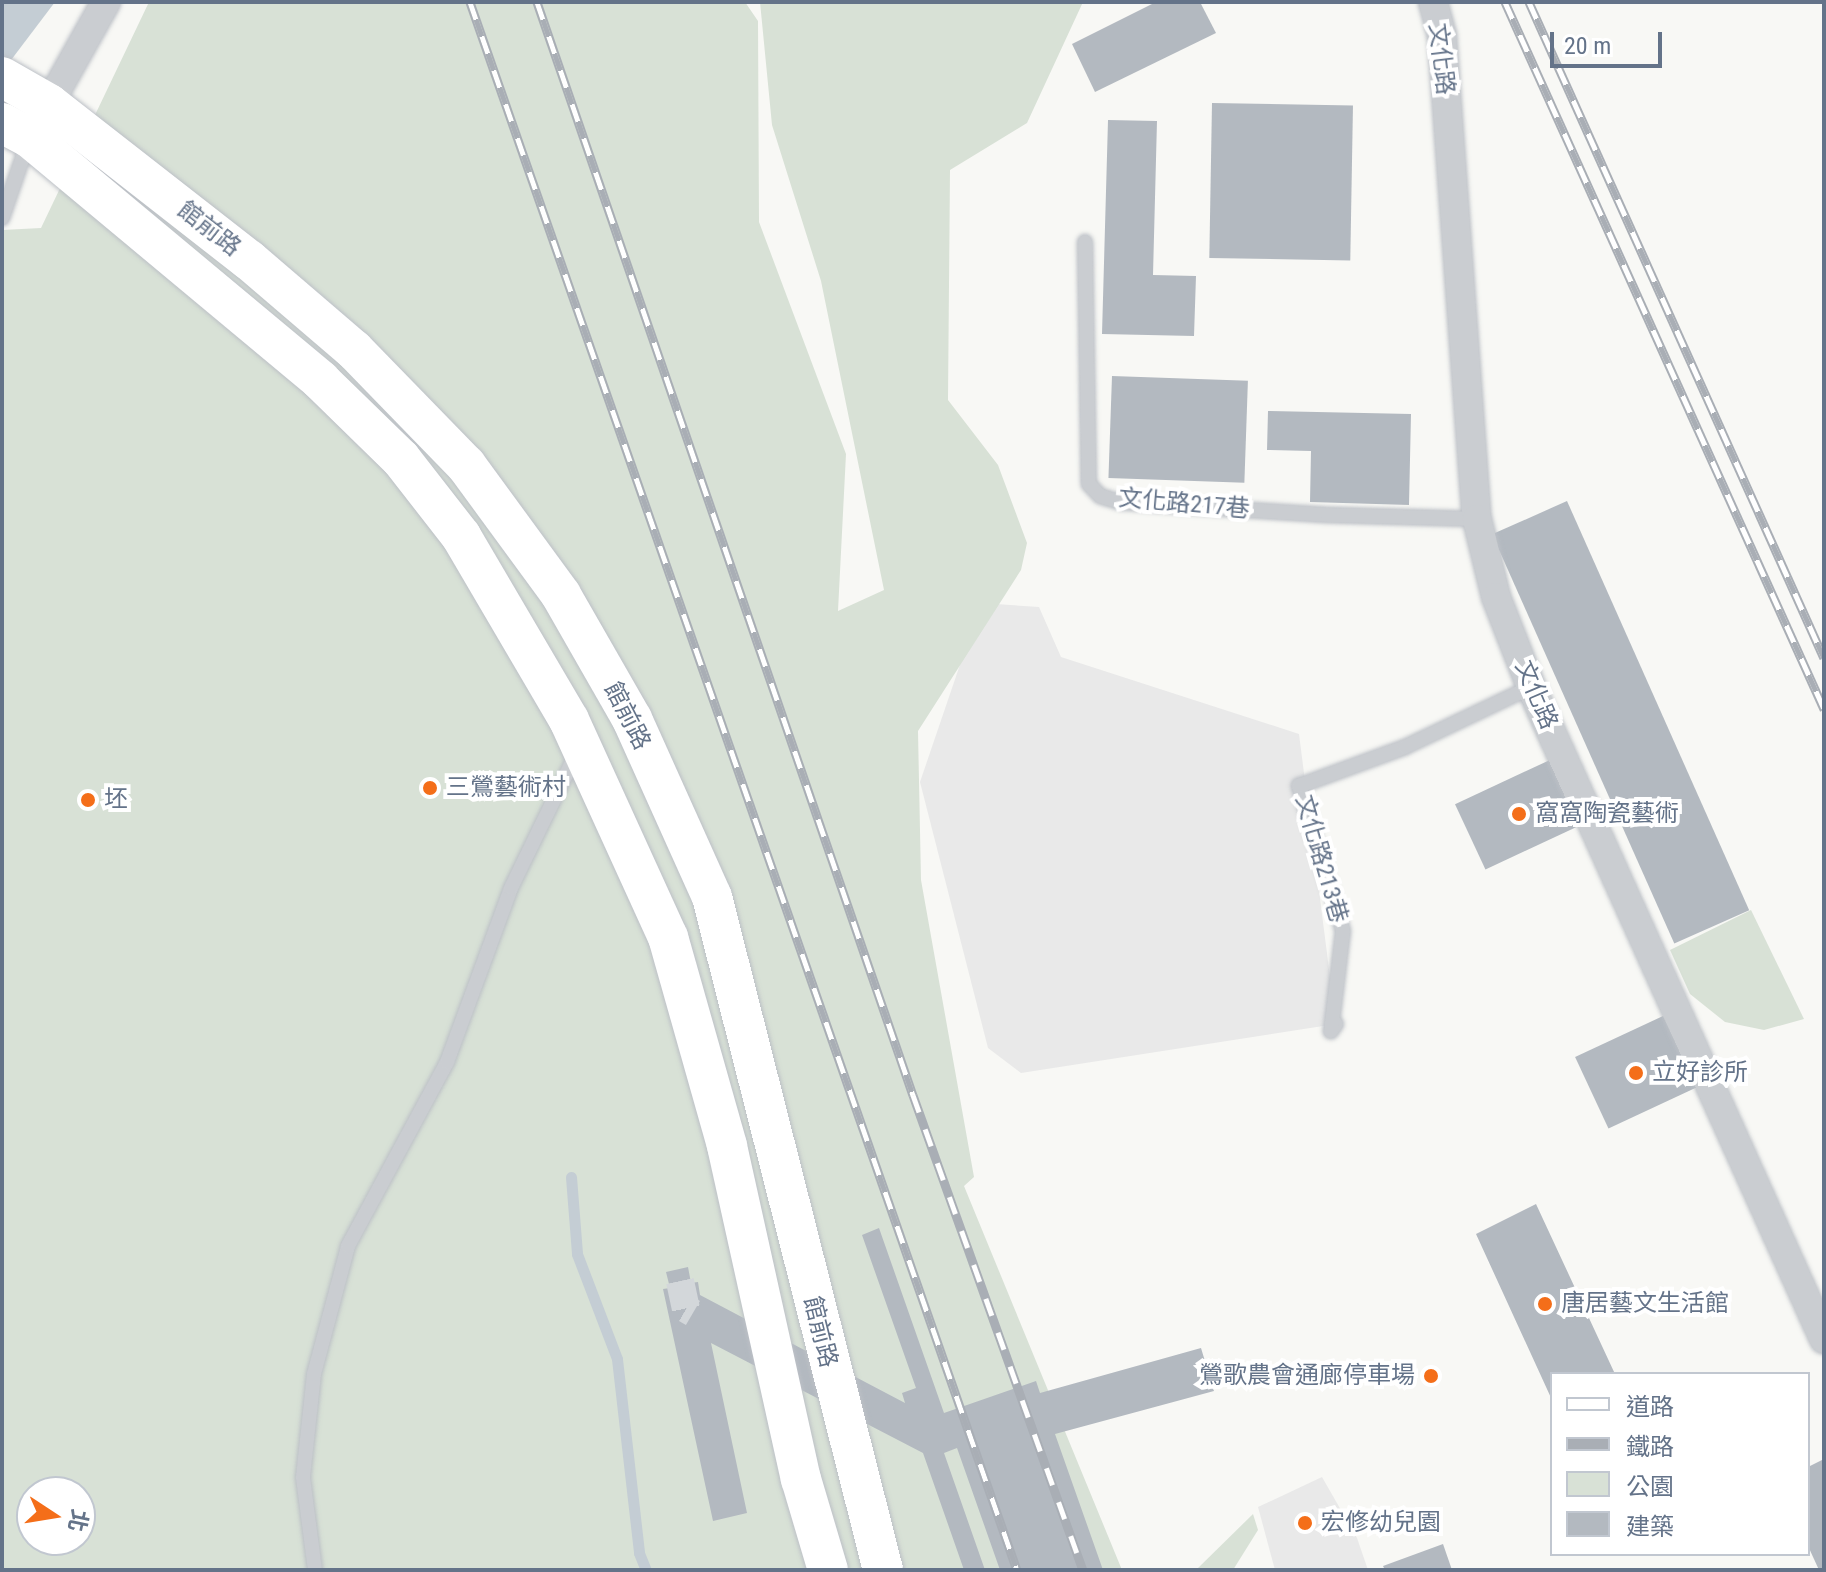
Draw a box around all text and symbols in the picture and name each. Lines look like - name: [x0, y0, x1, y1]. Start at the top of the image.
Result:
- scale bar: [1554, 16, 1666, 66]
- street label: 文化路: [1422, 22, 1460, 96]
- text: 20 m: [1564, 32, 1611, 60]
- street label: 館前路: [172, 195, 246, 263]
- street label: 文化路217巷: [1117, 484, 1251, 524]
- street label: 文化路: [1509, 656, 1563, 734]
- street label: 館前路: [598, 677, 656, 755]
- place label: 三鶯藝術村: [446, 774, 566, 802]
- marker: 三鶯藝術村: [421, 779, 439, 797]
- place label: 坯: [104, 786, 128, 814]
- marker: 坯: [79, 791, 97, 809]
- street label: 文化路213巷: [1289, 792, 1353, 926]
- place label: 窩窩陶瓷藝術: [1535, 800, 1679, 828]
- marker: 窩窩陶瓷藝術: [1510, 805, 1528, 823]
- place label: 立好診所: [1652, 1059, 1748, 1087]
- marker: 立好診所: [1627, 1064, 1645, 1082]
- place label: 唐居藝文生活館: [1561, 1290, 1729, 1318]
- street label: 館前路: [797, 1294, 843, 1370]
- marker: 唐居藝文生活館: [1536, 1295, 1554, 1313]
- place label: 鶯歌農會通廊停車場: [1199, 1362, 1415, 1390]
- marker: 鶯歌農會通廊停車場: [1422, 1367, 1440, 1385]
- legend: [1550, 1372, 1810, 1556]
- text: 道路: [1626, 1393, 1674, 1421]
- text: 鐵路: [1626, 1433, 1674, 1461]
- text: 公園: [1626, 1473, 1674, 1501]
- north arrow: [16, 1476, 96, 1556]
- text: 北: [63, 1507, 93, 1534]
- place label: 宏修幼兒園: [1321, 1509, 1441, 1537]
- text: 建築: [1626, 1513, 1674, 1541]
- marker: 宏修幼兒園: [1296, 1514, 1314, 1532]

